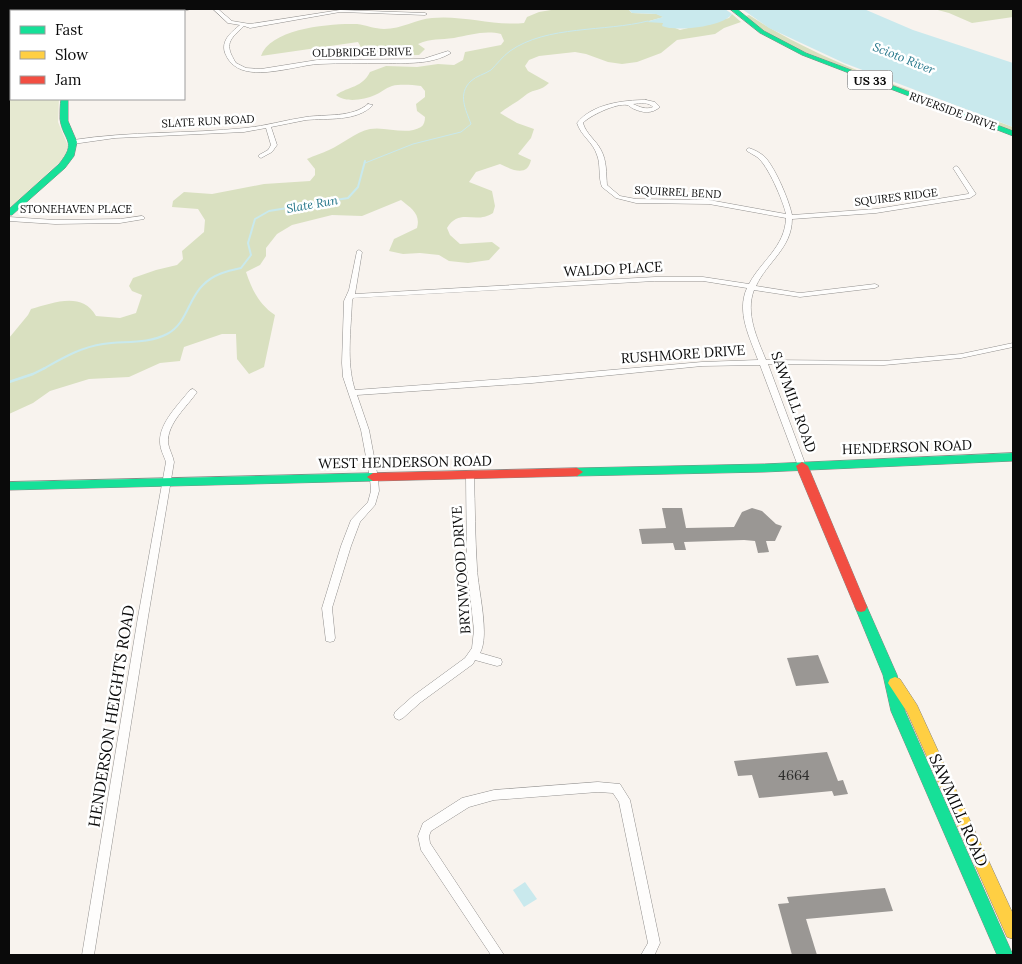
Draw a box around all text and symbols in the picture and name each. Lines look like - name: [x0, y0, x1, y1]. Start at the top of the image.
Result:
- legend: [10, 10, 185, 100]
- text: Fast: [55, 20, 83, 39]
- water label: Scioto River: [871, 39, 938, 77]
- street label: OLDBRIDGE DRIVE: [312, 44, 412, 60]
- text: Slow: [55, 45, 88, 64]
- text: Jam: [54, 70, 82, 89]
- road number: US 33: [848, 70, 892, 90]
- street label: RIVERSIDE DRIVE: [907, 89, 999, 133]
- street label: SLATE RUN ROAD: [161, 112, 255, 130]
- street label: SQUIRREL BEND: [634, 183, 722, 201]
- street label: SQUIRES RIDGE: [854, 185, 939, 209]
- water label: Slate Run: [285, 192, 340, 216]
- street label: STONEHAVEN PLACE: [20, 202, 132, 216]
- street label: WALDO PLACE: [563, 257, 663, 281]
- street label: RUSHMORE DRIVE: [620, 341, 746, 367]
- street label: SAWMILL ROAD: [767, 349, 821, 455]
- street label: HENDERSON ROAD: [842, 436, 972, 458]
- street label: WEST HENDERSON ROAD: [318, 451, 492, 473]
- street label: BRYNWOOD DRIVE: [448, 505, 474, 635]
- street label: HENDERSON HEIGHTS ROAD: [84, 603, 138, 829]
- street label: SAWMILL ROAD: [925, 750, 993, 870]
- house number: 4664: [778, 766, 810, 784]

